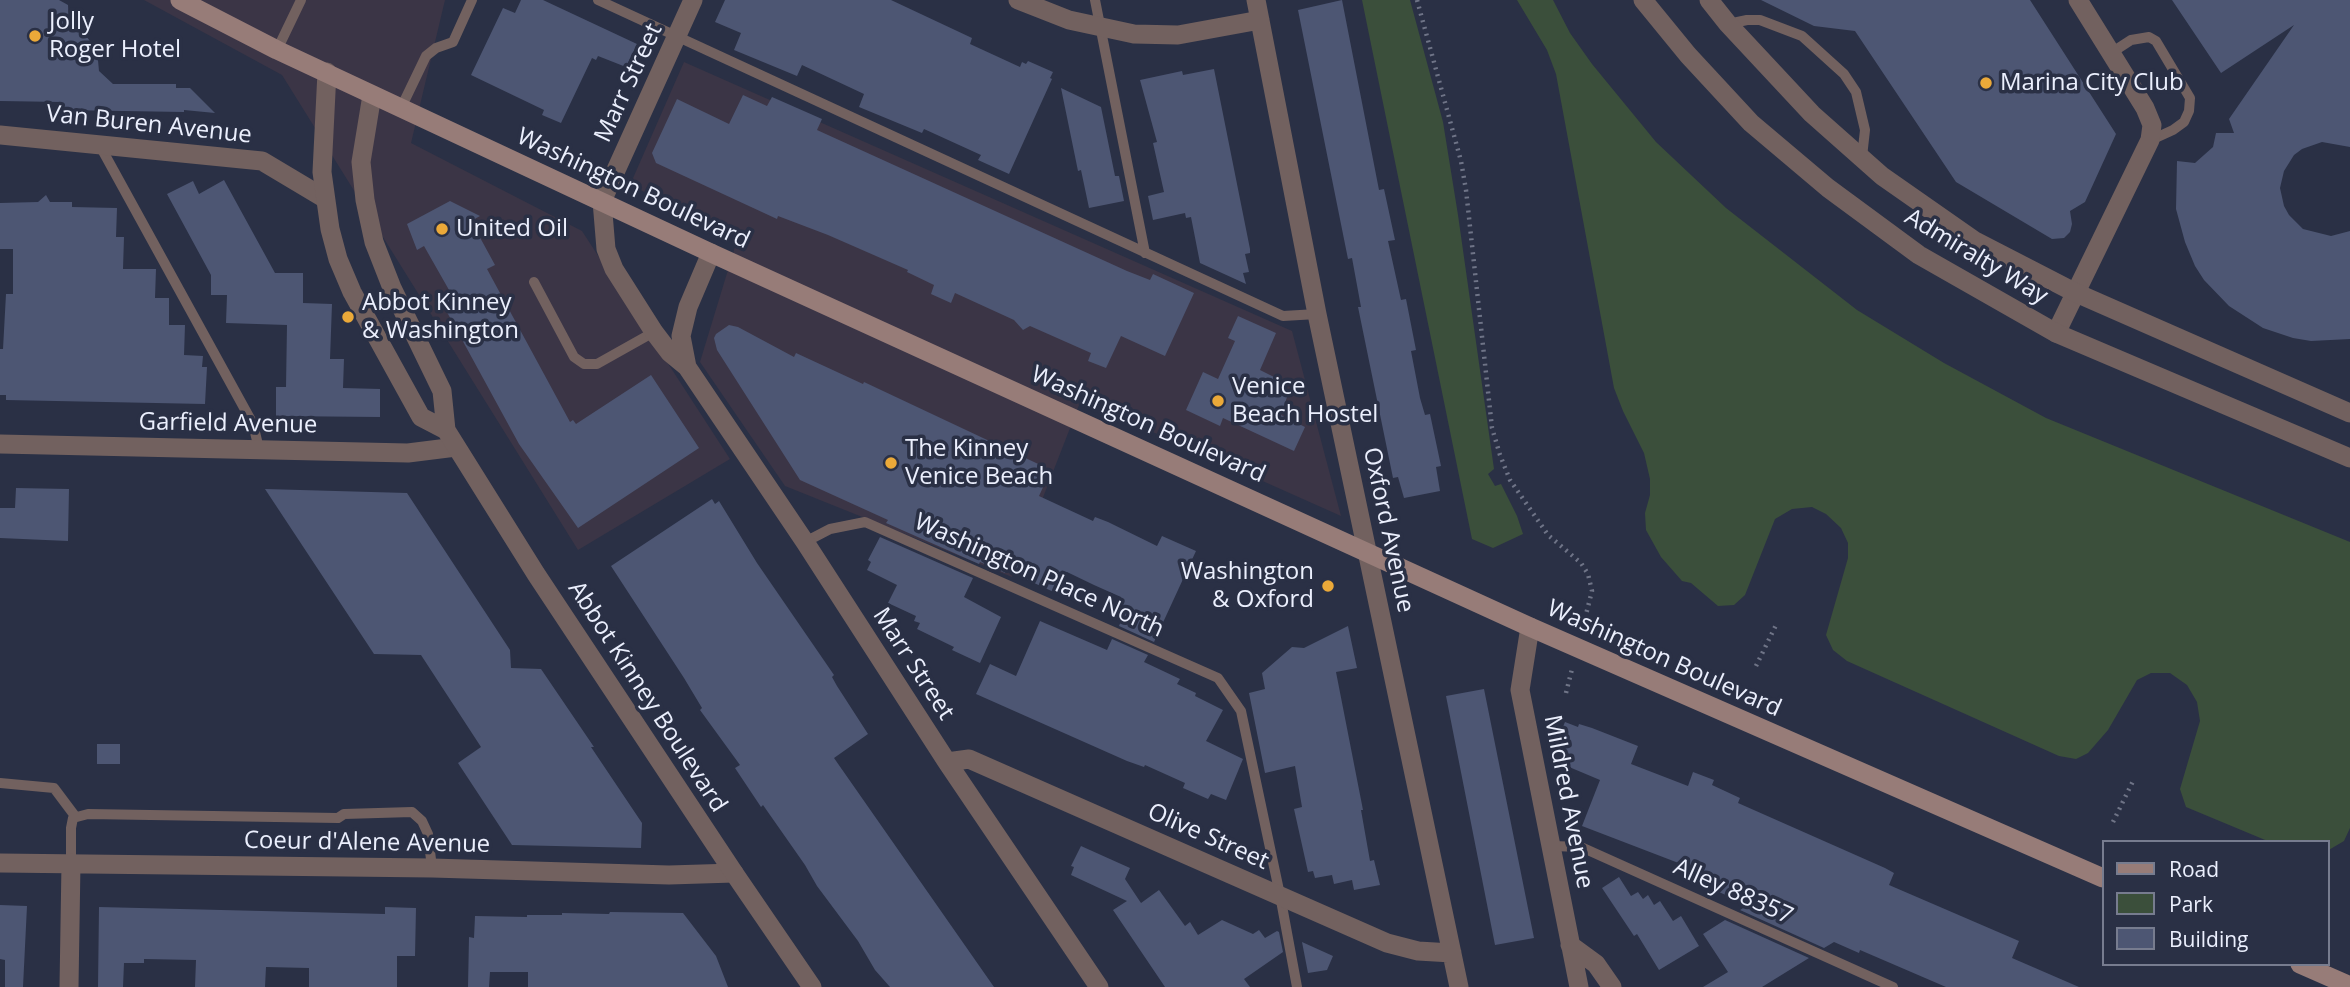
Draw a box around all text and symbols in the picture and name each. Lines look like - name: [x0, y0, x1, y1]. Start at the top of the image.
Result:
- place label: Jolly Roger Hotel: [49, 8, 181, 64]
- street label: Marr Street: [589, 19, 669, 147]
- marker: Jolly Roger Hotel: [27, 28, 43, 44]
- place label: Marina City Club: [2000, 69, 2184, 97]
- marker: Marina City Club: [1978, 75, 1994, 91]
- street label: Van Buren Avenue: [45, 100, 253, 150]
- street label: Washington Boulevard: [512, 122, 754, 256]
- street label: Admiralty Way: [1899, 203, 2053, 311]
- place label: United Oil: [456, 215, 568, 243]
- marker: United Oil: [434, 221, 450, 237]
- place label: Abbot Kinney & Washington: [362, 289, 519, 345]
- marker: Abbot Kinney & Washington: [340, 309, 356, 325]
- street label: Washington Boulevard: [1026, 360, 1270, 490]
- place label: Venice Beach Hostel: [1232, 373, 1378, 429]
- marker: Venice Beach Hostel: [1210, 393, 1226, 409]
- street label: Garfield Avenue: [138, 408, 318, 440]
- place label: The Kinney Venice Beach: [905, 435, 1053, 491]
- street label: Oxford Avenue: [1356, 445, 1420, 615]
- marker: The Kinney Venice Beach: [883, 455, 899, 471]
- street label: Washington Place North: [910, 508, 1168, 644]
- place label: Washington & Oxford: [1181, 558, 1314, 614]
- street label: Abbot Kinney Boulevard: [561, 576, 733, 818]
- marker: Washington & Oxford: [1320, 578, 1336, 594]
- street label: Washington Boulevard: [1542, 594, 1786, 724]
- street label: Marr Street: [866, 603, 960, 725]
- street label: Mildred Avenue: [1537, 713, 1599, 891]
- street label: Olive Street: [1143, 798, 1273, 876]
- street label: Coeur d'Alene Avenue: [244, 826, 490, 860]
- legend: [2102, 840, 2329, 966]
- street label: Alley 88357: [1669, 853, 1797, 931]
- text: Road: [2169, 855, 2219, 883]
- text: Park: [2169, 890, 2213, 918]
- text: Building: [2169, 925, 2248, 953]

